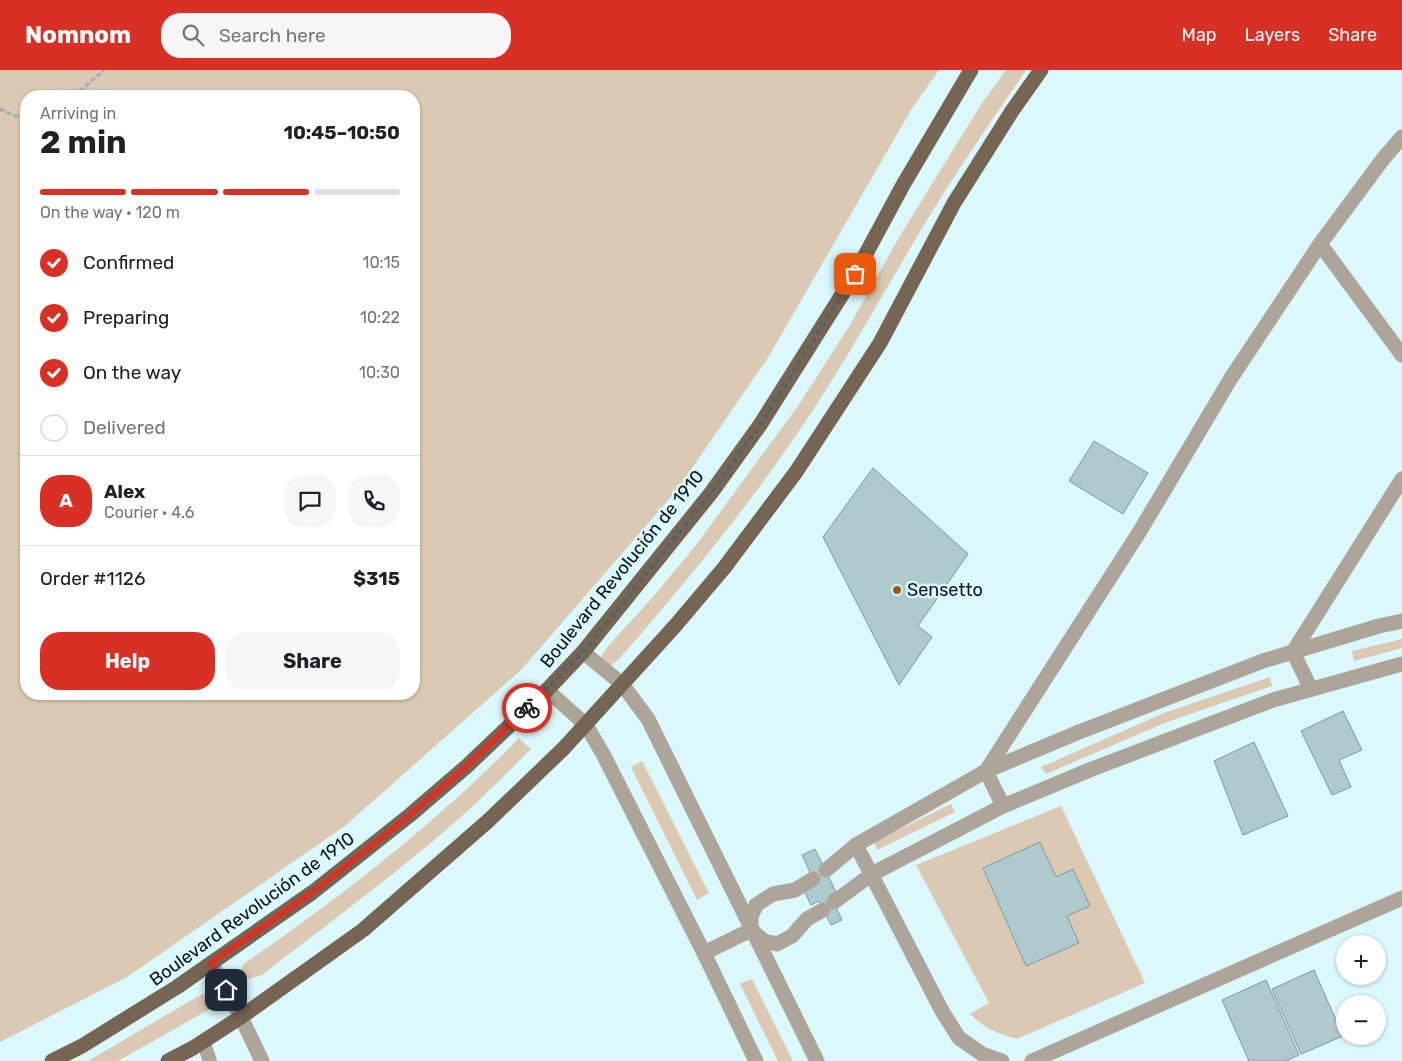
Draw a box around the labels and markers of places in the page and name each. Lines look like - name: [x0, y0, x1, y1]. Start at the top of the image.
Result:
- pin: [834, 253, 876, 295]
- place label: Sensetto: [907, 579, 983, 601]
- marker: Sensetto: [891, 584, 903, 596]
- pin: [205, 969, 247, 1011]

